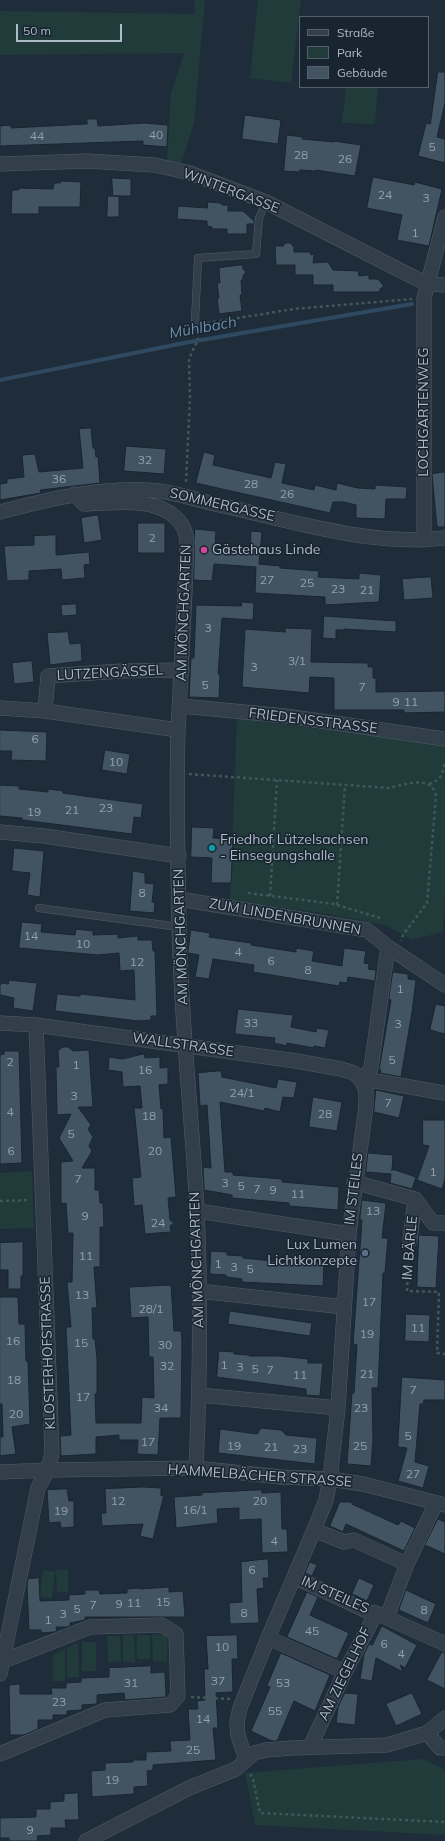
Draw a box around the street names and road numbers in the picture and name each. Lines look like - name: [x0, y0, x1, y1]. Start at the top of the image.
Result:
- street label: WINTERGASSE: [180, 165, 282, 217]
- street label: LOCHGARTENWEG: [416, 347, 432, 477]
- street label: SOMMERGASSE: [168, 485, 276, 525]
- street label: AM MÖNCHGARTEN: [173, 544, 195, 682]
- street label: LUTZENGÄSSEL: [56, 662, 164, 684]
- street label: FRIEDENSSTRASSE: [248, 705, 378, 737]
- street label: AM MÖNCHGARTEN: [170, 868, 192, 1006]
- street label: ZUM LINDENBRUNNEN: [208, 895, 362, 939]
- street label: WALLSTRASSE: [131, 1030, 235, 1060]
- street label: IM STEILES: [341, 1152, 367, 1226]
- street label: AM MÖNCHGARTEN: [186, 1191, 208, 1329]
- street label: IM BÄRLE: [399, 1215, 421, 1281]
- street label: KLOSTERHOFSTRASSE: [37, 1276, 59, 1430]
- street label: HAMMELBÄCHER STRASSE: [167, 1461, 353, 1491]
- street label: IM STEILES: [298, 1573, 372, 1617]
- street label: AM ZIEGELHOF: [315, 1625, 375, 1723]

